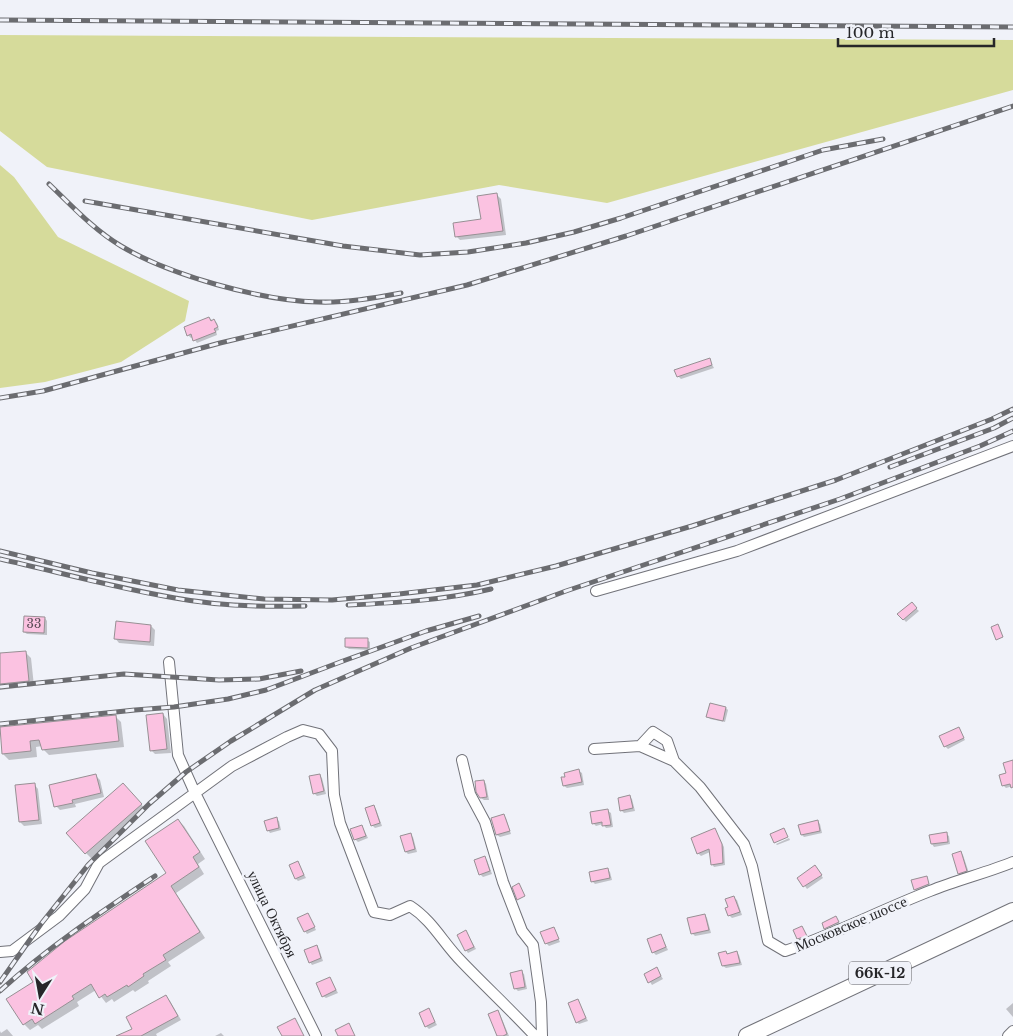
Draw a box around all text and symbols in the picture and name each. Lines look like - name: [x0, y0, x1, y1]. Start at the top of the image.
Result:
- scale bar: [838, 15, 994, 47]
- text: 100 m: [846, 23, 895, 42]
- house number: 33: [27, 616, 41, 631]
- street label: улица Октября: [243, 867, 302, 961]
- street label: Московское шоссе: [792, 891, 910, 956]
- road number: 66К-12: [849, 961, 911, 984]
- north arrow: [15, 971, 65, 1021]
- text: N: [29, 999, 46, 1019]

